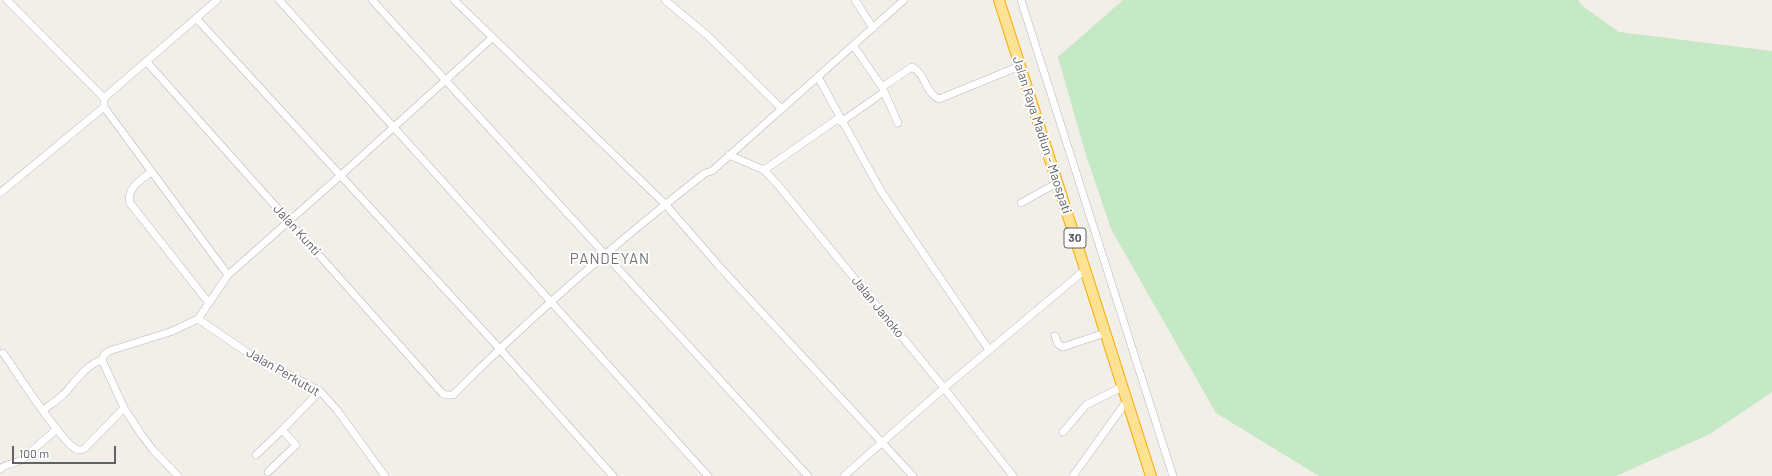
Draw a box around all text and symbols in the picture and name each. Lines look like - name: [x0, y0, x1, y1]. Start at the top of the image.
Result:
- street label: Jalan Raya Madiun - Maospati: [1009, 54, 1075, 216]
- street label: Jalan Kunti: [270, 201, 324, 259]
- road number: 30: [1064, 228, 1086, 248]
- district label: PANDEYAN: [570, 250, 650, 268]
- street label: Jalan Janoko: [848, 273, 908, 341]
- street label: Jalan Perkutut: [243, 345, 323, 399]
- scale bar: [14, 438, 118, 464]
- text: 100 m: [19, 446, 49, 460]

